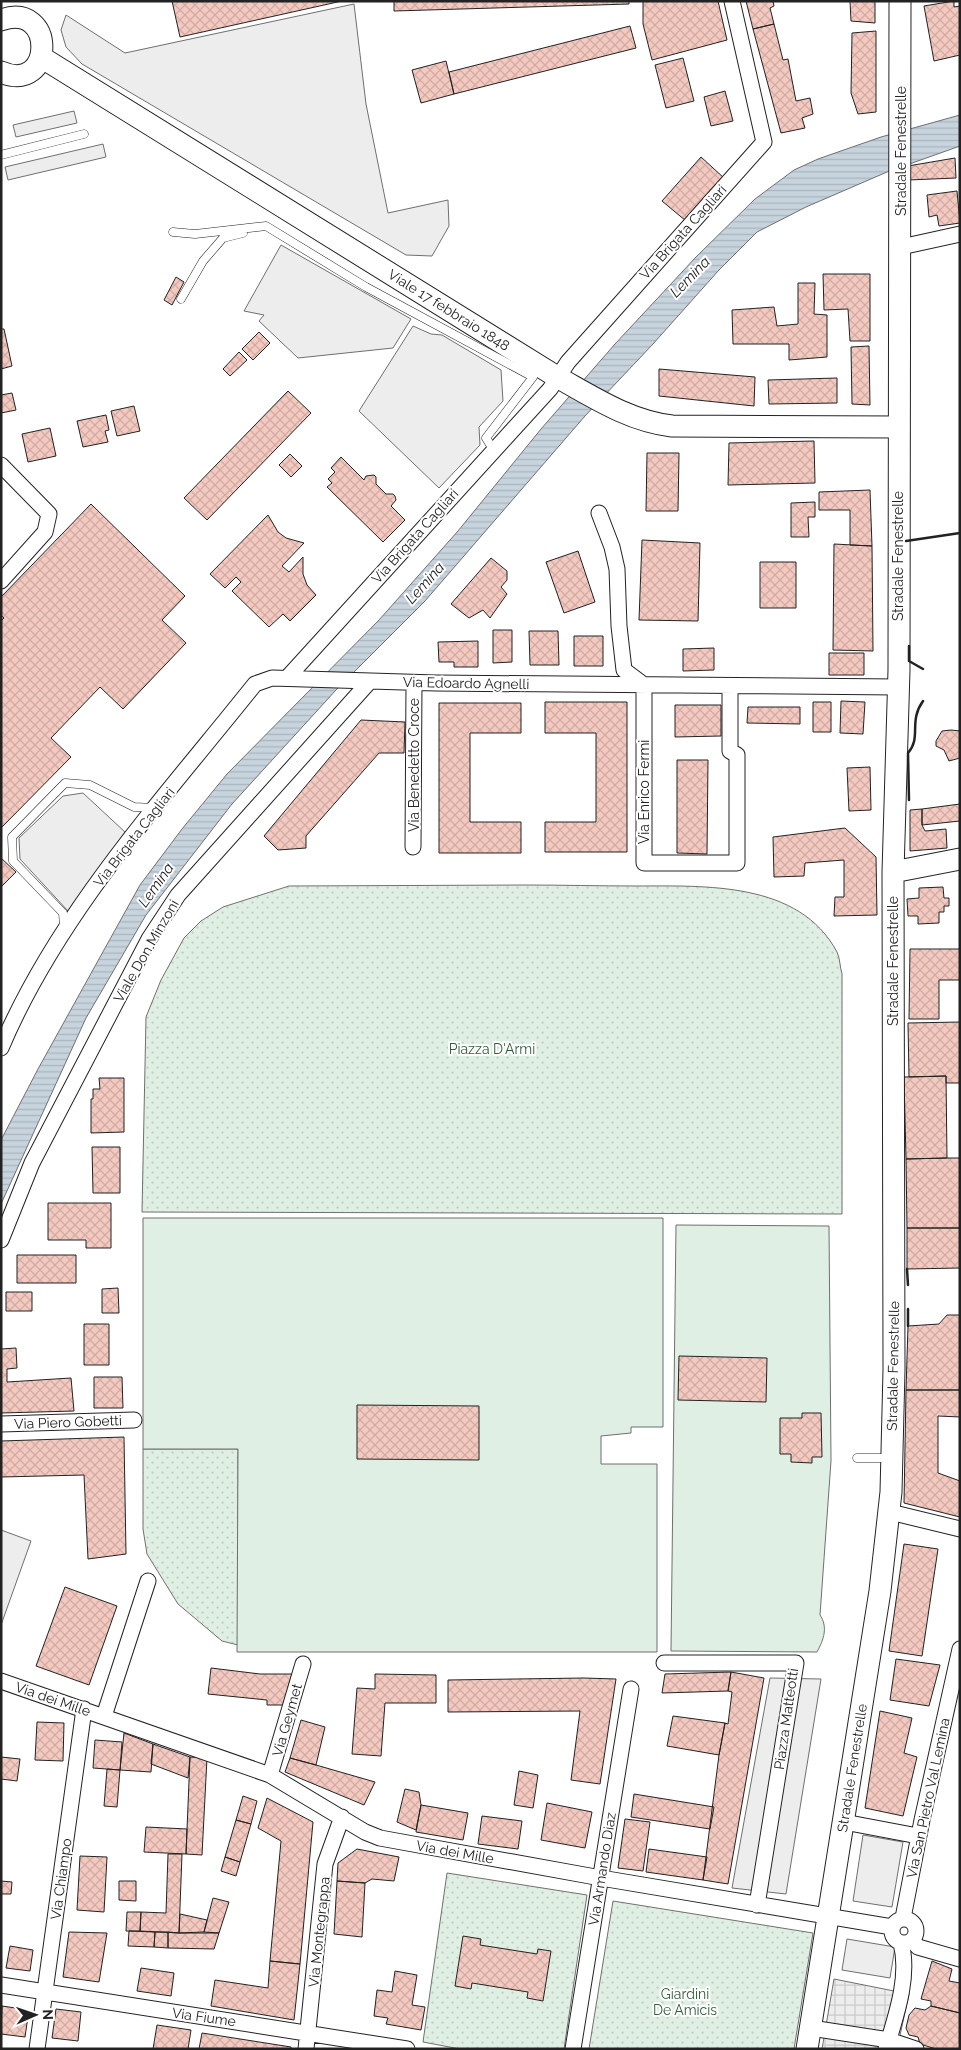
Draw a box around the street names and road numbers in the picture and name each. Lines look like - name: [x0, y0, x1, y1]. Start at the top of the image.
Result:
- street label: Stradale Fenestrelle: [893, 86, 909, 216]
- street label: Via Brigata Cagliari: [636, 181, 730, 283]
- street label: Viale 17 febbraio 1848: [385, 266, 513, 354]
- street label: Via Brigata Cagliari: [368, 485, 462, 587]
- street label: Stradale Fenestrelle: [890, 491, 906, 621]
- street label: Via Edoardo Agnelli: [403, 674, 529, 692]
- street label: Via Benedetto Croce: [406, 698, 422, 832]
- street label: Via Enrico Fermi: [636, 740, 652, 844]
- street label: Via Brigata Cagliari: [90, 784, 178, 890]
- street label: Stradale Fenestrelle: [885, 896, 901, 1026]
- street label: Viale Don Minzoni: [110, 897, 182, 1005]
- street label: Stradale Fenestrelle: [884, 1301, 902, 1431]
- street label: Via Piero Gobetti: [14, 1412, 122, 1432]
- street label: Piazza Matteotti: [771, 1667, 801, 1771]
- street label: Via dei Mille: [13, 1679, 93, 1719]
- street label: Via Geymet: [269, 1681, 305, 1758]
- street label: Stradale Fenestrelle: [834, 1703, 870, 1833]
- street label: Via San Pietro Val Lemina: [903, 1716, 953, 1880]
- street label: Via Armando Diaz: [585, 1811, 619, 1927]
- street label: Via Chiampo: [47, 1837, 75, 1921]
- street label: Via dei Mille: [415, 1837, 495, 1867]
- street label: Via Montegrappa: [305, 1876, 333, 1988]
- street label: Via Fiume: [171, 2005, 237, 2029]

